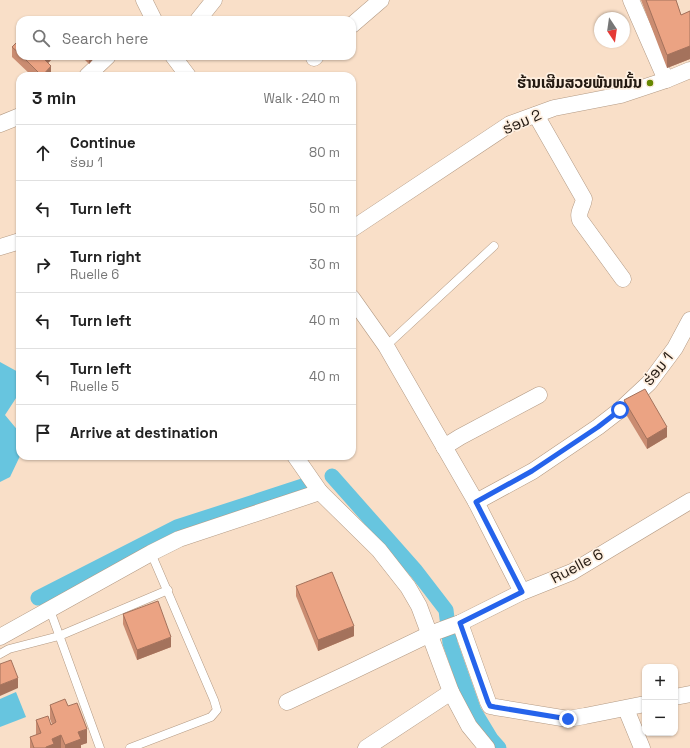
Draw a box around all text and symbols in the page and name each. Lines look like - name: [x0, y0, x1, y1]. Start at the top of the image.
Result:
- north arrow: [594, 12, 630, 48]
- search box: [16, 16, 356, 60]
- icon: search: [30, 27, 52, 49]
- text: Search here: [62, 29, 148, 48]
- place label: ຮ້ານເສີມສວຍພັນຫມັ້ນ: [517, 71, 642, 92]
- marker: ຮ້ານເສີມສວຍພັນຫມັ້ນ: [645, 78, 655, 88]
- text: 3 min: [32, 87, 76, 109]
- text: Walk · 240 m: [264, 90, 340, 107]
- street label: ຮ່ອມ 2: [499, 105, 544, 138]
- text: Continue: [70, 133, 136, 152]
- icon: ahead: [32, 142, 54, 164]
- text: 80 m: [309, 144, 340, 161]
- text: ຮ່ອມ 1: [70, 154, 103, 171]
- icon: left: [32, 198, 54, 220]
- text: Turn left: [70, 199, 132, 218]
- text: 50 m: [309, 200, 340, 217]
- text: Turn right: [70, 247, 141, 266]
- icon: right: [32, 254, 54, 276]
- text: 30 m: [309, 256, 340, 273]
- text: Ruelle 6: [70, 266, 119, 283]
- icon: left: [32, 310, 54, 332]
- text: Turn left: [70, 311, 132, 330]
- text: 40 m: [309, 312, 340, 329]
- street label: ຮ່ອມ 1: [638, 348, 677, 389]
- text: Turn left: [70, 359, 132, 378]
- icon: left: [32, 366, 54, 388]
- text: 40 m: [309, 368, 340, 385]
- text: Ruelle 5: [70, 378, 119, 395]
- route start: [611, 401, 629, 419]
- icon: arrive: [32, 422, 54, 444]
- text: Arrive at destination: [70, 423, 218, 442]
- street label: Ruelle 6: [547, 544, 606, 587]
- map controls: [642, 664, 678, 736]
- button: +: [642, 664, 678, 700]
- button: −: [642, 700, 678, 736]
- route end: [559, 710, 577, 728]

